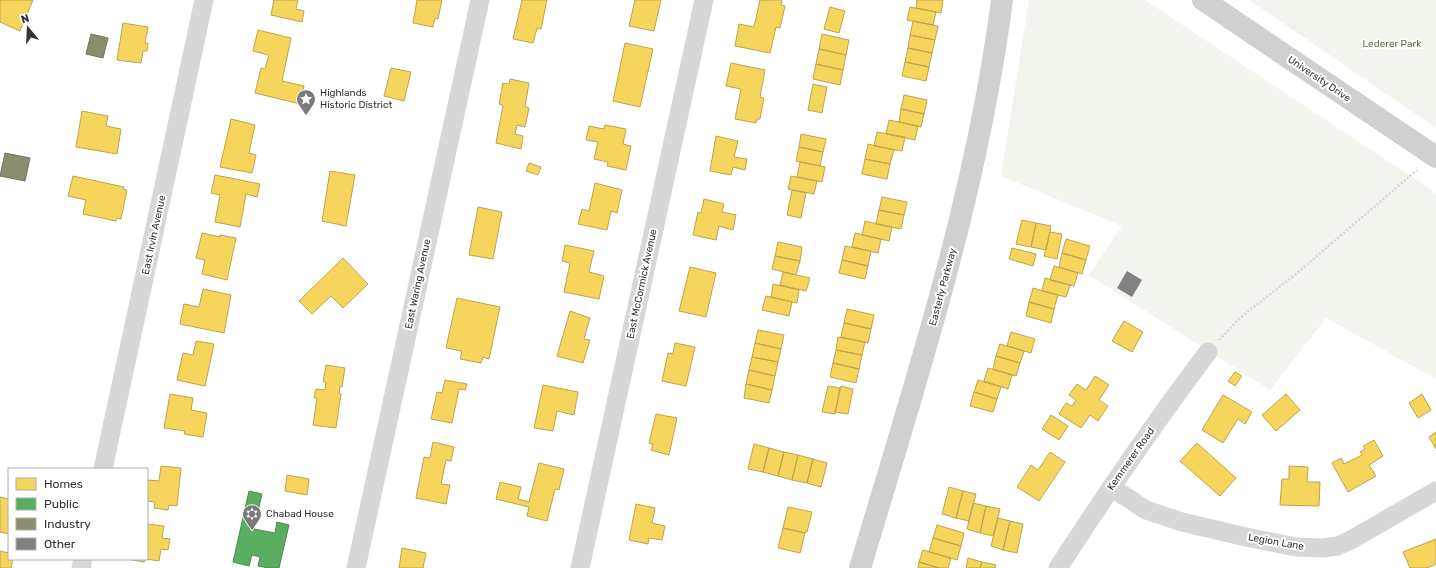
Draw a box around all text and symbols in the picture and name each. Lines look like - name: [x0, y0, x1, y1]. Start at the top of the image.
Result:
- north arrow: [8, 8, 48, 48]
- text: N: [19, 12, 31, 26]
- park label: Lederer Park: [1363, 38, 1422, 50]
- street label: University Drive: [1285, 53, 1353, 105]
- place label: Highlands Historic District: [320, 87, 393, 111]
- place icon: Highlands Historic District: [295, 88, 317, 116]
- street label: East Irvin Avenue: [140, 194, 168, 276]
- street label: East McCormick Avenue: [625, 228, 660, 340]
- street label: East Waring Avenue: [403, 238, 433, 330]
- street label: Easterly Parkway: [927, 246, 959, 327]
- street label: Kemmerer Road: [1105, 425, 1157, 493]
- legend: [8, 468, 148, 560]
- text: Homes: [44, 477, 83, 491]
- text: Public: [44, 497, 79, 511]
- synagogue icon: Chabad House: [241, 503, 263, 531]
- place label: Chabad House: [266, 508, 334, 520]
- text: Industry: [44, 517, 91, 531]
- street label: Legion Lane: [1247, 531, 1305, 553]
- text: Other: [44, 537, 76, 551]

